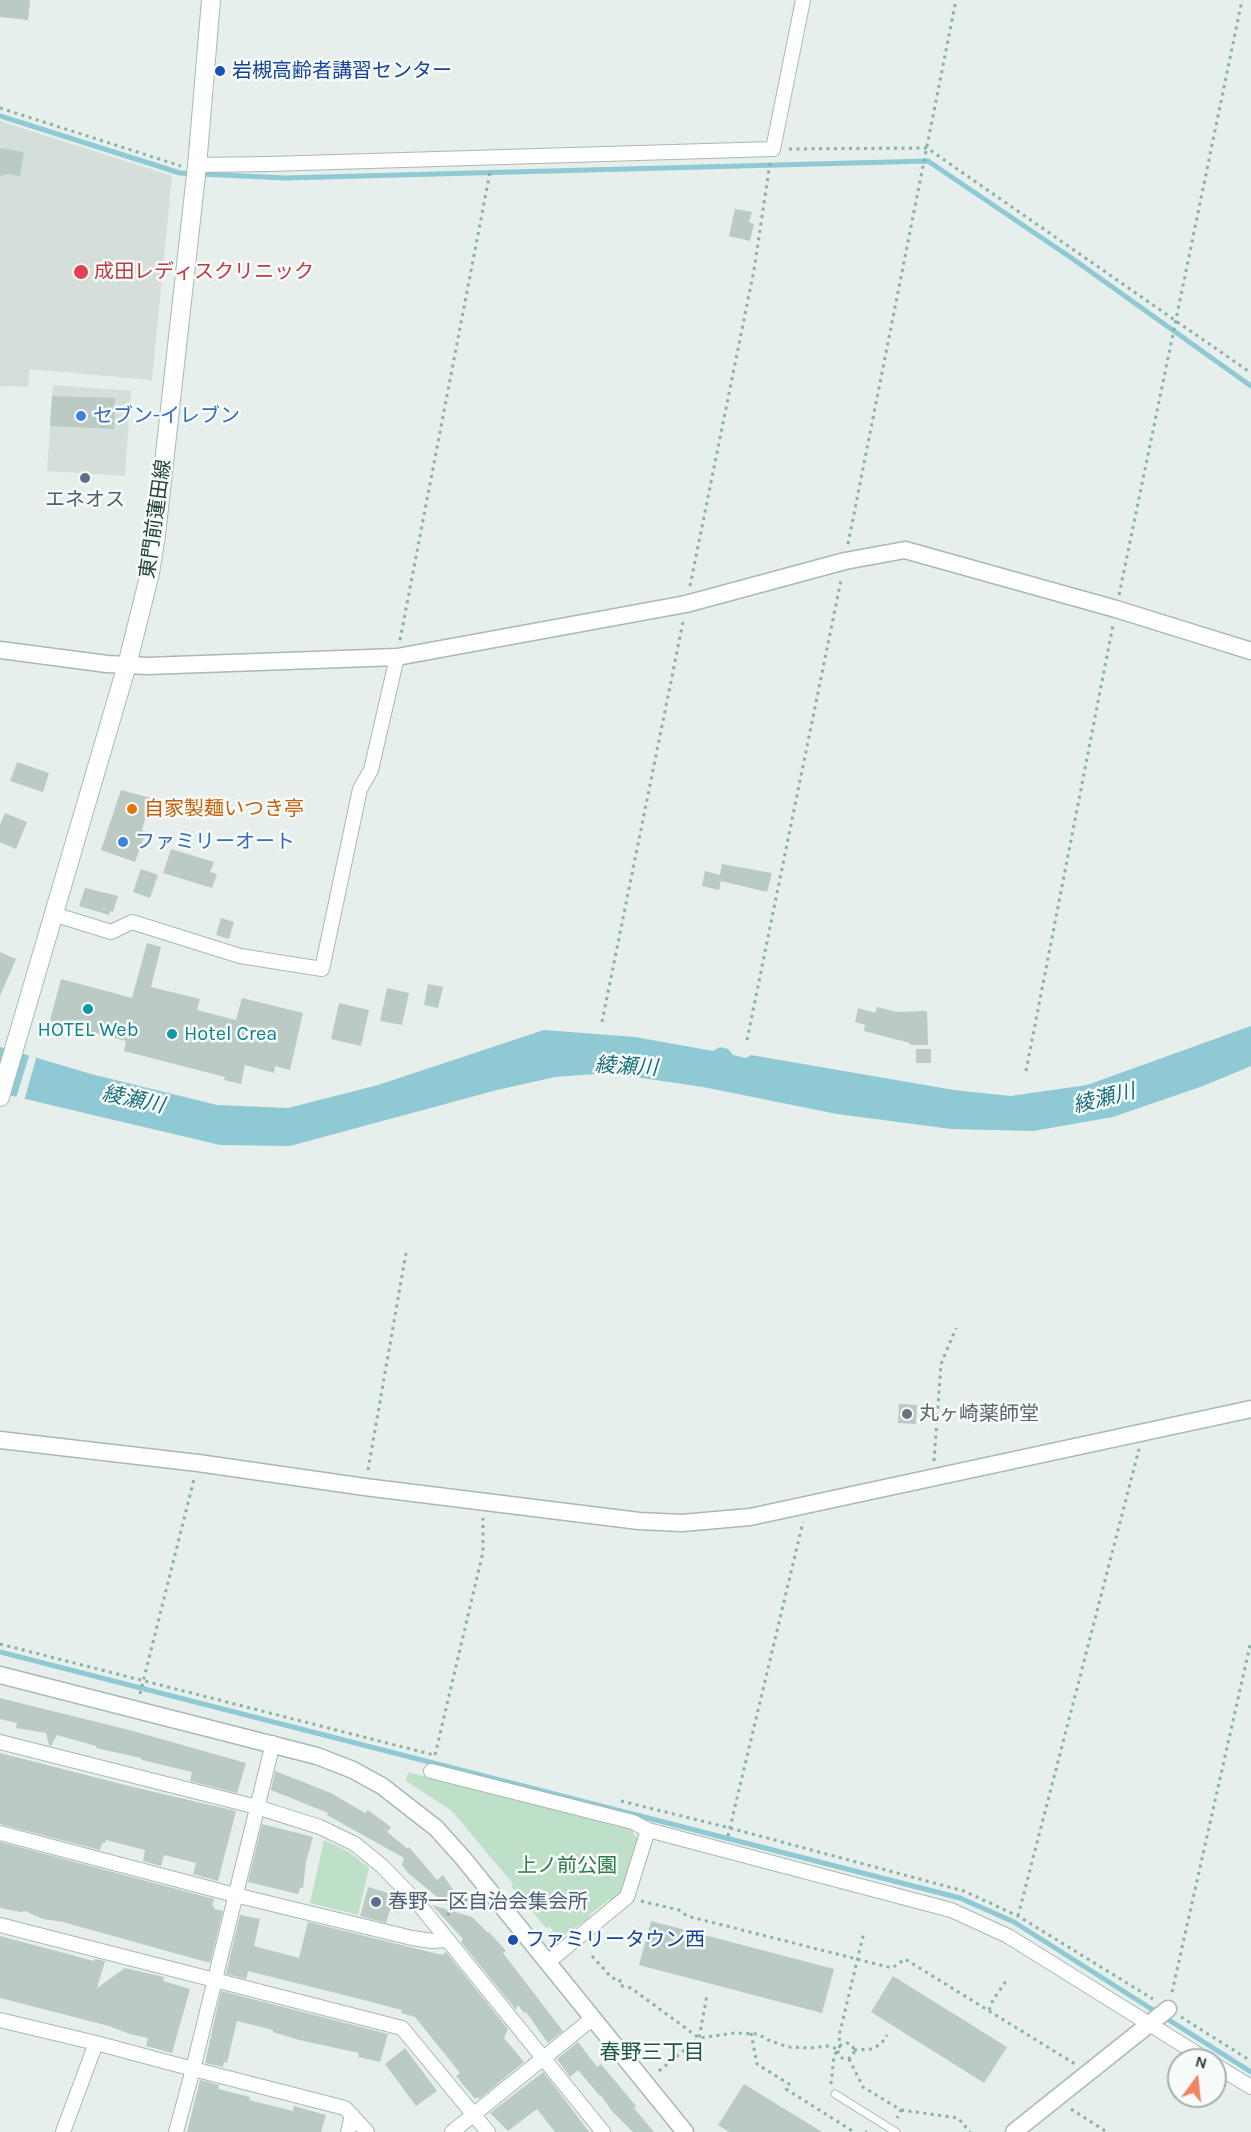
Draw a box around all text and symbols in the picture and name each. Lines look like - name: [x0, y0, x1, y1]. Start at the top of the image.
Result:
- place label: 岩槻高齢者講習センター: [232, 59, 452, 83]
- marker: 岩槻高齢者講習センター: [213, 64, 227, 78]
- place label: 成田レディスクリニック: [94, 260, 314, 284]
- marker: 成田レディスクリニック: [72, 263, 90, 281]
- place label: セブン-イレブン: [93, 404, 240, 428]
- marker: セブン-イレブン: [74, 409, 88, 423]
- street label: 東門前蓮田線: [136, 458, 176, 580]
- marker: エネオス: [78, 471, 92, 485]
- place label: エネオス: [45, 488, 125, 512]
- place label: 自家製麺いつき亭: [144, 797, 304, 821]
- marker: 自家製麺いつき亭: [125, 802, 139, 816]
- place label: ファミリーオート: [135, 830, 295, 854]
- marker: ファミリーオート: [116, 835, 130, 849]
- marker: HOTEL Web: [81, 1002, 95, 1016]
- place label: HOTEL Web: [38, 1018, 138, 1042]
- place label: Hotel Crea: [184, 1022, 277, 1046]
- marker: Hotel Crea: [165, 1027, 179, 1041]
- water label: 綾瀬川: [594, 1053, 658, 1081]
- water label: 綾瀬川: [1070, 1079, 1138, 1119]
- water label: 綾瀬川: [100, 1081, 166, 1119]
- place label: 丸ヶ崎薬師堂: [919, 1402, 1039, 1426]
- marker: 丸ヶ崎薬師堂: [900, 1407, 914, 1421]
- park label: 上ノ前公園: [517, 1854, 617, 1878]
- place label: 春野一区自治会集会所: [388, 1890, 588, 1914]
- marker: 春野一区自治会集会所: [369, 1895, 383, 1909]
- place label: ファミリータウン西: [525, 1928, 705, 1952]
- marker: ファミリータウン西: [506, 1933, 520, 1947]
- district label: 春野三丁目: [600, 2040, 704, 2066]
- north arrow: [1167, 2048, 1227, 2108]
- text: N: [1193, 2051, 1209, 2073]

